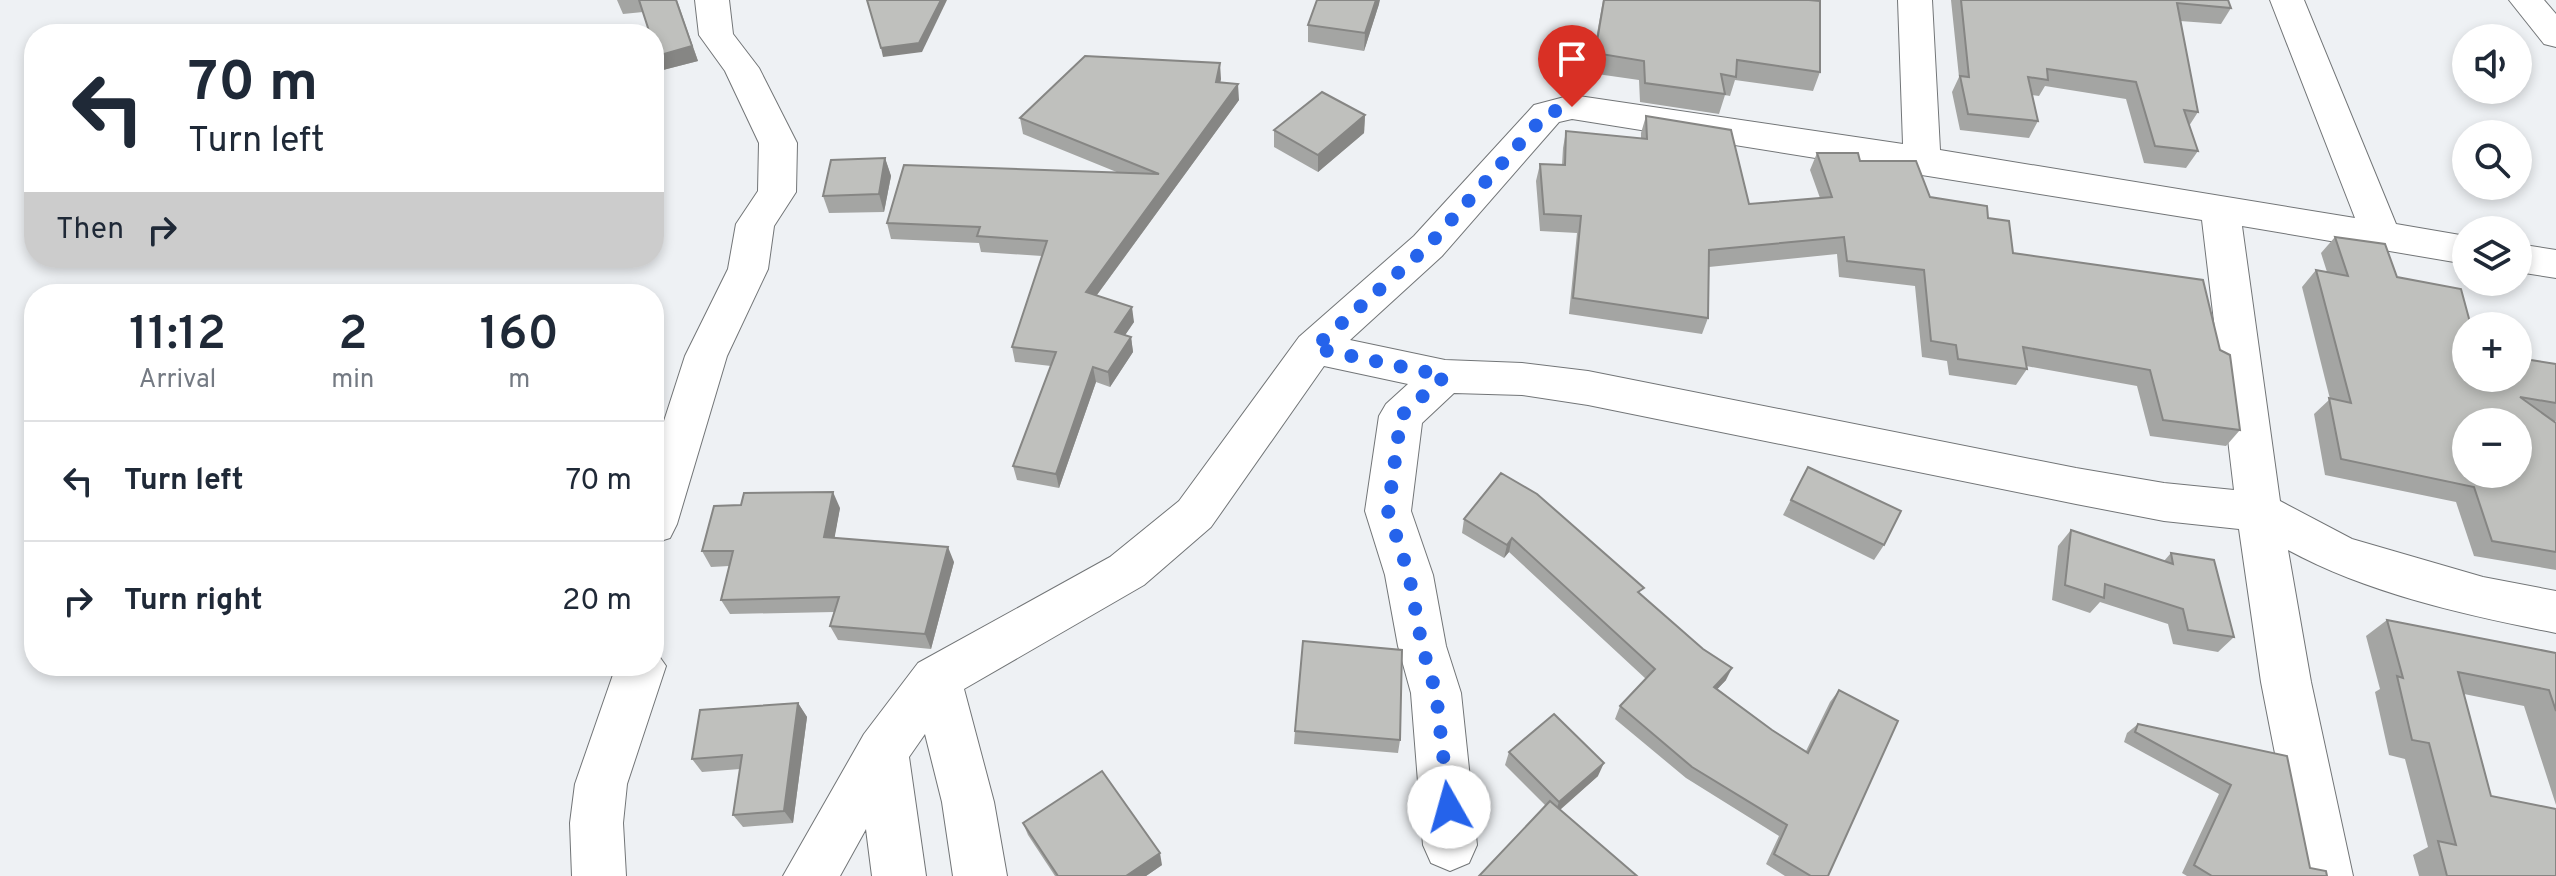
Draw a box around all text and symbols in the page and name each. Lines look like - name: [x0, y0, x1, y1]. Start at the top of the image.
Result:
- map controls: [2452, 24, 2532, 488]
- button: sound: [2452, 24, 2532, 104]
- pin: [1538, 25, 1606, 107]
- icon: arrive: [1550, 37, 1594, 81]
- text: 70 m: [188, 50, 318, 120]
- icon: left: [56, 56, 160, 160]
- text: Turn left: [188, 119, 325, 165]
- button: search: [2452, 120, 2532, 200]
- icon: right: [140, 208, 184, 252]
- text: Then: [56, 212, 124, 249]
- button: layers: [2452, 216, 2532, 296]
- text: 11:12: [129, 306, 226, 366]
- text: 2: [338, 306, 368, 366]
- text: 160: [480, 306, 559, 366]
- button: +: [2452, 312, 2532, 392]
- text: Arrival: [139, 364, 216, 397]
- text: min: [331, 364, 375, 397]
- text: m: [508, 364, 530, 397]
- button: −: [2452, 408, 2532, 488]
- icon: left: [56, 459, 100, 503]
- text: Turn left: [124, 463, 244, 500]
- text: 70 m: [566, 463, 632, 500]
- icon: right: [56, 579, 100, 623]
- text: Turn right: [124, 583, 262, 620]
- text: 20 m: [562, 583, 632, 620]
- position arrow: [1407, 765, 1491, 849]

